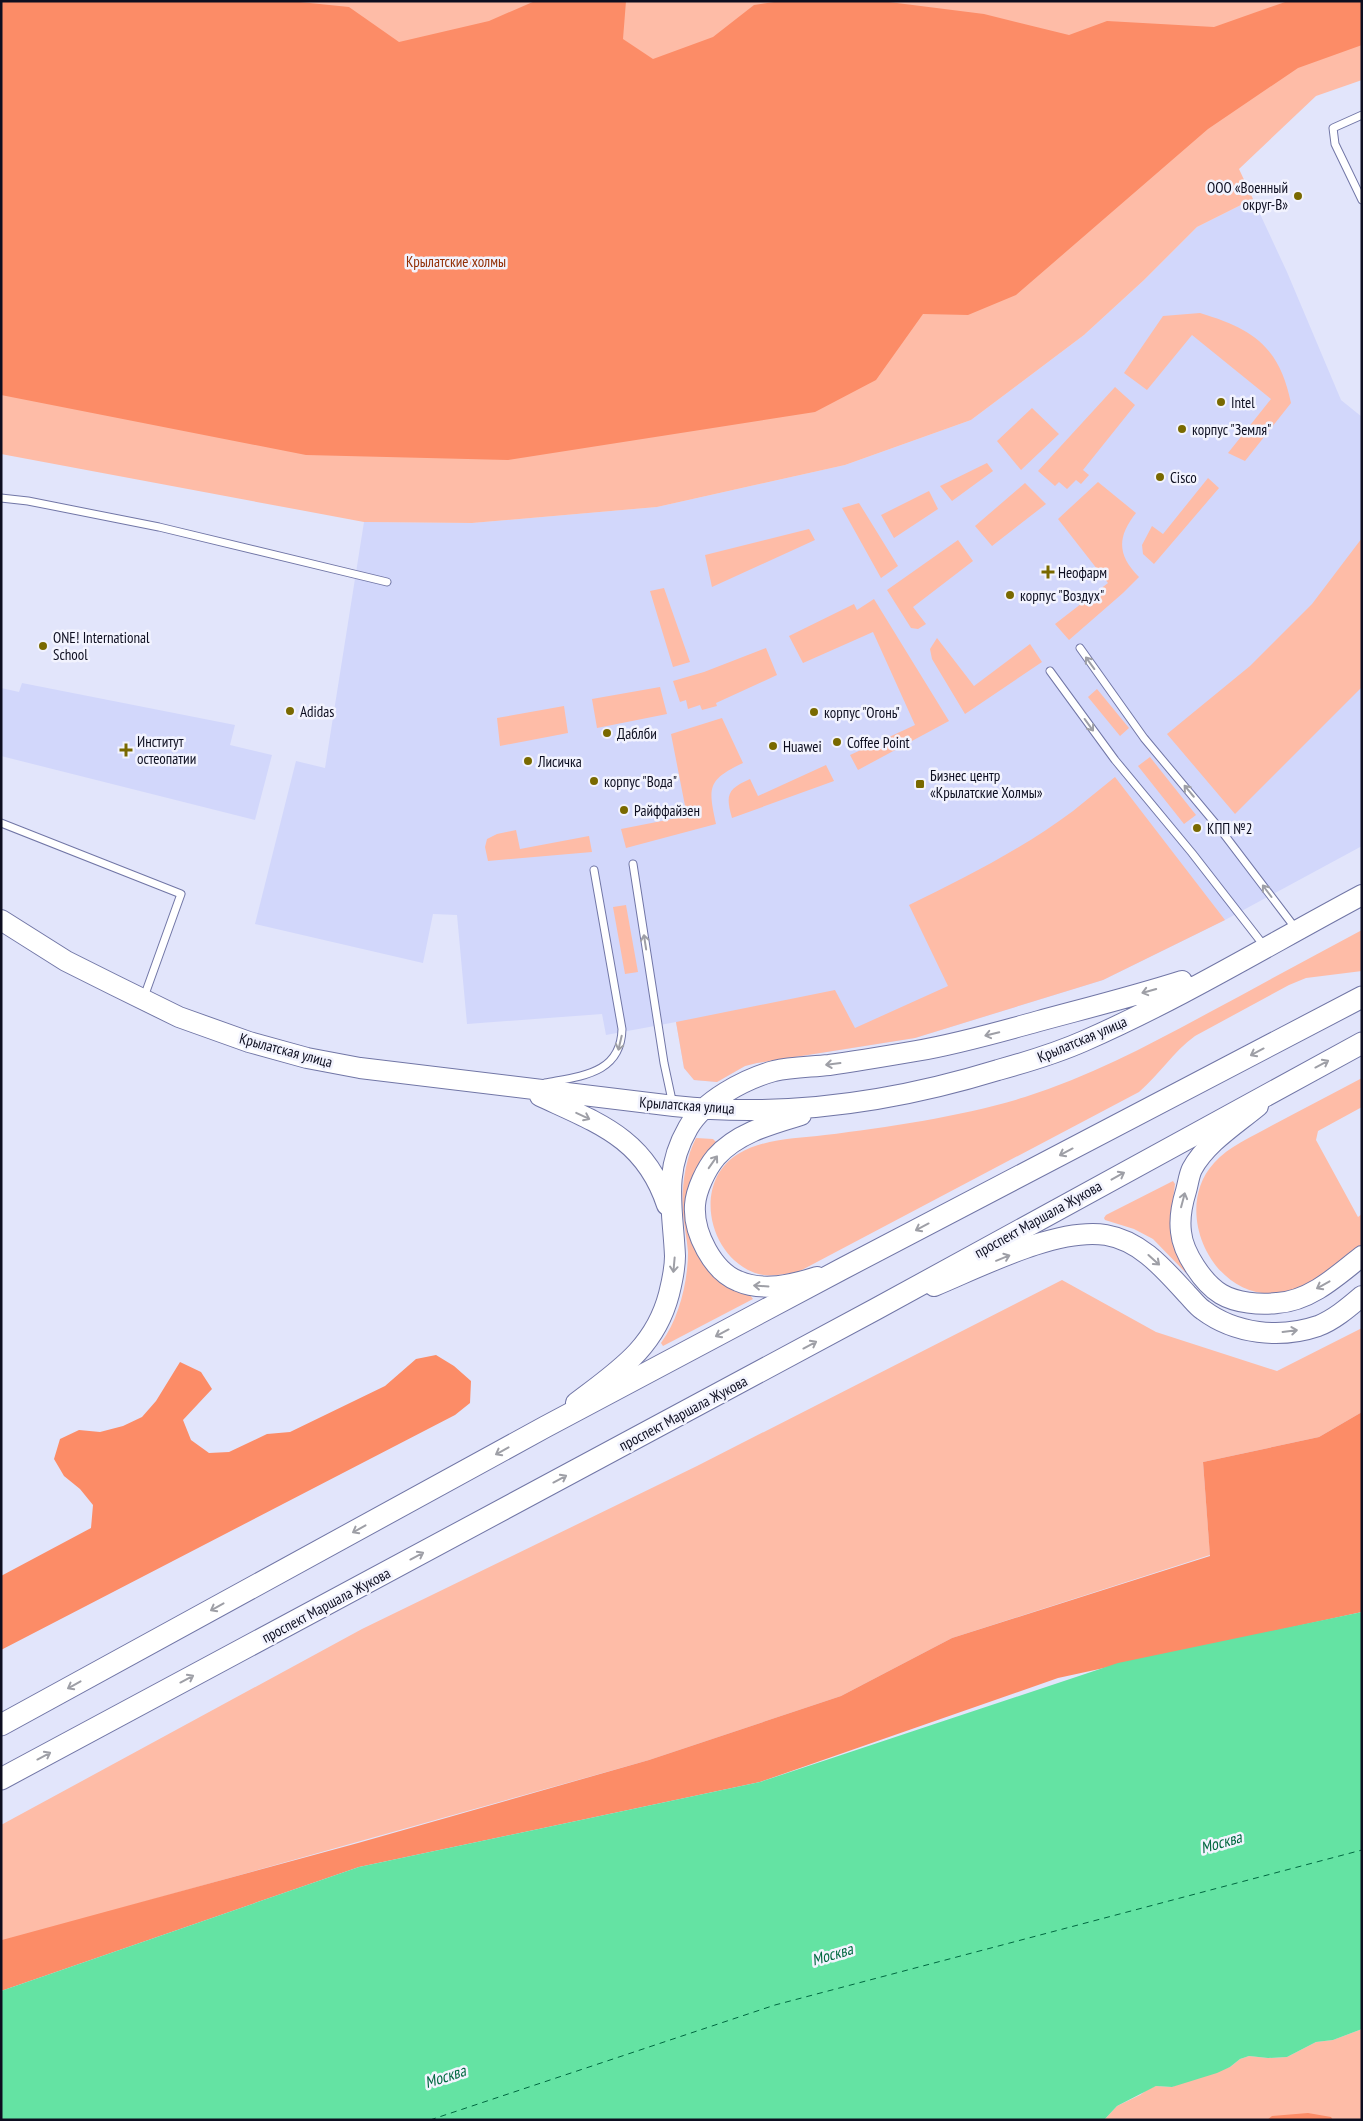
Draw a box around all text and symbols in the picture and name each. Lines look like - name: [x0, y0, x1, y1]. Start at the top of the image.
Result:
- place label: ООО «Военный округ-В»: [1207, 178, 1288, 214]
- marker: ООО «Военный округ-В»: [1292, 190, 1304, 202]
- park label: Крылатские холмы: [406, 252, 506, 271]
- place label: Intel: [1231, 393, 1255, 412]
- marker: Intel: [1215, 396, 1227, 408]
- place label: корпус "Земля": [1192, 420, 1271, 439]
- marker: корпус "Земля": [1176, 423, 1188, 435]
- place label: Cisco: [1170, 468, 1197, 487]
- marker: Cisco: [1154, 471, 1166, 483]
- place label: Неофарм: [1058, 563, 1107, 582]
- marker: Неофарм: [1042, 566, 1054, 578]
- place label: корпус "Воздух": [1020, 586, 1104, 605]
- marker: корпус "Воздух": [1004, 589, 1016, 601]
- place label: ONE! International School: [53, 628, 150, 664]
- marker: ONE! International School: [37, 640, 49, 652]
- one-way arrow: [1085, 656, 1095, 670]
- place label: Adidas: [300, 702, 334, 721]
- place label: корпус "Огонь": [824, 703, 900, 722]
- marker: Adidas: [284, 705, 296, 717]
- marker: корпус "Огонь": [808, 706, 820, 718]
- one-way arrow: [1084, 718, 1094, 732]
- place label: Даблби: [617, 724, 657, 743]
- marker: Даблби: [601, 727, 613, 739]
- place label: Институт остеопатии: [137, 732, 196, 768]
- place label: Coffee Point: [847, 733, 910, 752]
- marker: Coffee Point: [831, 736, 843, 748]
- place label: Huawei: [783, 737, 822, 756]
- marker: Huawei: [767, 740, 779, 752]
- marker: Институт остеопатии: [119, 743, 133, 757]
- place label: Лисичка: [537, 752, 582, 771]
- marker: Лисичка: [522, 755, 534, 767]
- place label: Бизнес центр «Крылатские Холмы»: [930, 766, 1043, 802]
- place label: корпус "Вода": [604, 772, 677, 791]
- marker: корпус "Вода": [588, 775, 600, 787]
- marker: Бизнес центр «Крылатские Холмы»: [914, 778, 926, 790]
- one-way arrow: [1183, 785, 1195, 798]
- place label: Райффайзен: [634, 801, 700, 820]
- marker: Райффайзен: [618, 804, 630, 816]
- place label: КПП №2: [1207, 819, 1252, 838]
- marker: КПП №2: [1191, 822, 1203, 834]
- one-way arrow: [1262, 885, 1273, 898]
- one-way arrow: [640, 935, 650, 951]
- one-way arrow: [1142, 987, 1158, 997]
- street label: Крылатская улица: [1034, 1012, 1130, 1066]
- street label: Крылатская улица: [237, 1028, 335, 1072]
- one-way arrow: [985, 1029, 1001, 1039]
- one-way arrow: [615, 1035, 624, 1051]
- one-way arrow: [1250, 1048, 1264, 1058]
- one-way arrow: [825, 1059, 841, 1069]
- one-way arrow: [1314, 1059, 1329, 1068]
- street label: Крылатская улица: [639, 1092, 735, 1118]
- one-way arrow: [575, 1111, 590, 1121]
- one-way arrow: [1059, 1147, 1074, 1157]
- one-way arrow: [708, 1155, 718, 1169]
- one-way arrow: [1110, 1170, 1125, 1180]
- street label: проспект Маршала Жукова: [971, 1176, 1105, 1262]
- one-way arrow: [1179, 1193, 1188, 1209]
- one-way arrow: [915, 1223, 930, 1232]
- one-way arrow: [995, 1253, 1010, 1262]
- one-way arrow: [1148, 1254, 1161, 1266]
- one-way arrow: [669, 1257, 679, 1273]
- one-way arrow: [753, 1281, 769, 1291]
- one-way arrow: [1317, 1281, 1331, 1291]
- one-way arrow: [1282, 1326, 1298, 1336]
- one-way arrow: [715, 1329, 730, 1338]
- one-way arrow: [802, 1340, 817, 1349]
- street label: проспект Маршала Жукова: [616, 1371, 750, 1455]
- one-way arrow: [495, 1447, 510, 1456]
- one-way arrow: [552, 1474, 567, 1483]
- one-way arrow: [352, 1524, 367, 1534]
- one-way arrow: [409, 1551, 424, 1561]
- street label: проспект Маршала Жукова: [259, 1563, 393, 1647]
- one-way arrow: [209, 1602, 224, 1612]
- one-way arrow: [180, 1674, 195, 1684]
- one-way arrow: [67, 1680, 82, 1690]
- one-way arrow: [36, 1751, 51, 1760]
- water label: Москва: [1198, 1826, 1245, 1857]
- water label: Москва: [809, 1938, 856, 1970]
- water label: Москва: [422, 2060, 470, 2092]

